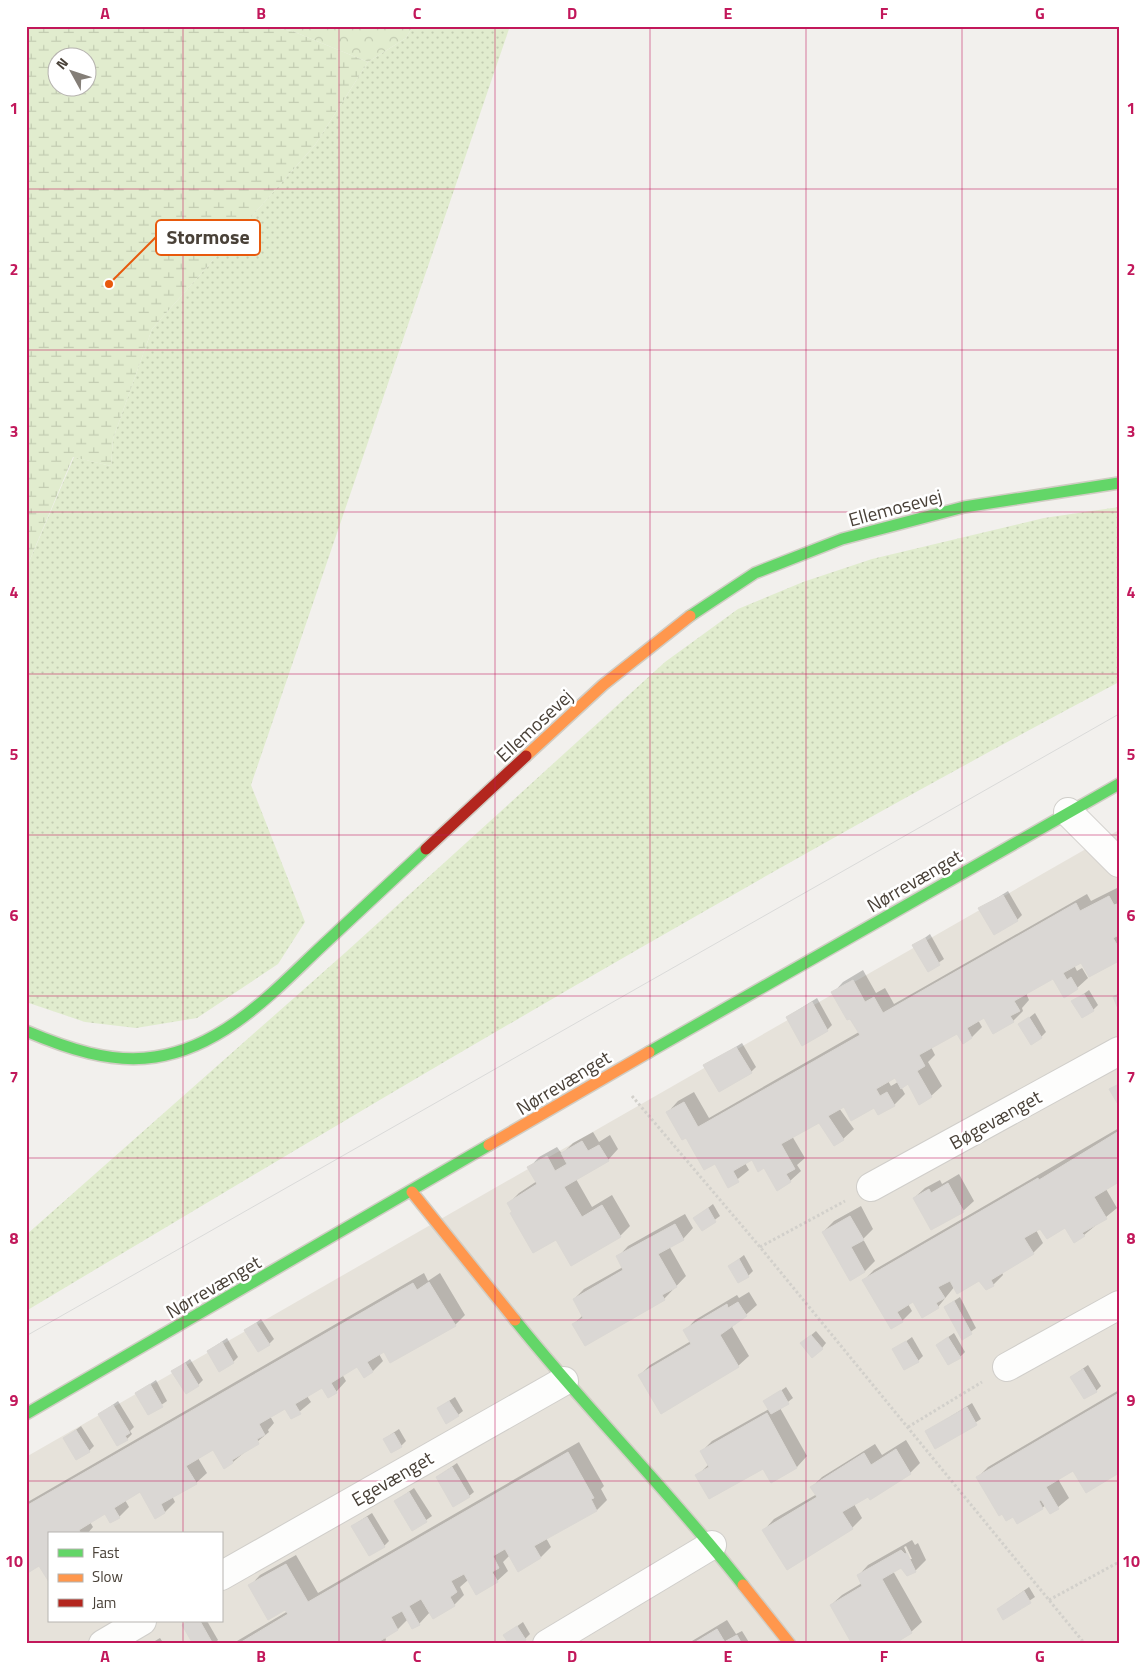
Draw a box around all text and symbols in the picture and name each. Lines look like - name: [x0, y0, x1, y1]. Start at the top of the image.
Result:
- text: A: [100, 1, 110, 25]
- text: B: [256, 1, 266, 25]
- text: C: [413, 1, 422, 25]
- text: D: [567, 1, 577, 25]
- text: E: [724, 1, 733, 25]
- text: F: [880, 1, 889, 25]
- text: G: [1035, 1, 1045, 25]
- north arrow: [48, 48, 98, 98]
- text: N: [50, 53, 73, 74]
- text: 1: [10, 96, 18, 120]
- text: 1: [1127, 96, 1135, 120]
- callout: Stormose: [156, 220, 260, 255]
- text: Stormose: [166, 221, 250, 252]
- text: 2: [10, 257, 18, 281]
- text: 2: [1127, 257, 1135, 281]
- text: 3: [10, 419, 18, 443]
- text: 3: [1127, 419, 1135, 443]
- street label: Ellemosevej: [845, 481, 945, 533]
- text: 4: [10, 580, 19, 604]
- text: 4: [1127, 580, 1136, 604]
- street label: Ellemosevej: [489, 682, 579, 768]
- text: 5: [10, 742, 19, 766]
- text: 5: [1127, 742, 1136, 766]
- street label: Nørrevænget: [861, 841, 967, 919]
- text: 6: [10, 903, 19, 927]
- text: 6: [1127, 903, 1136, 927]
- street label: Nørrevænget: [510, 1042, 616, 1122]
- text: 7: [10, 1065, 18, 1089]
- text: 7: [1127, 1065, 1135, 1089]
- street label: Bøgevænget: [944, 1082, 1047, 1156]
- text: 8: [10, 1226, 19, 1250]
- text: 8: [1127, 1226, 1136, 1250]
- street label: Nørrevænget: [160, 1247, 266, 1325]
- text: 9: [10, 1388, 19, 1412]
- text: 9: [1127, 1388, 1136, 1412]
- street label: Egevænget: [346, 1443, 438, 1513]
- legend: [48, 1532, 222, 1622]
- text: Fast: [92, 1541, 120, 1564]
- text: 10: [5, 1549, 23, 1573]
- text: 10: [1122, 1549, 1140, 1573]
- text: Slow: [92, 1565, 123, 1588]
- text: Jam: [92, 1591, 116, 1614]
- text: A: [100, 1644, 110, 1668]
- text: B: [256, 1644, 266, 1668]
- text: C: [413, 1644, 422, 1668]
- text: D: [567, 1644, 577, 1668]
- text: E: [724, 1644, 733, 1668]
- text: F: [880, 1644, 889, 1668]
- text: G: [1035, 1644, 1045, 1668]

